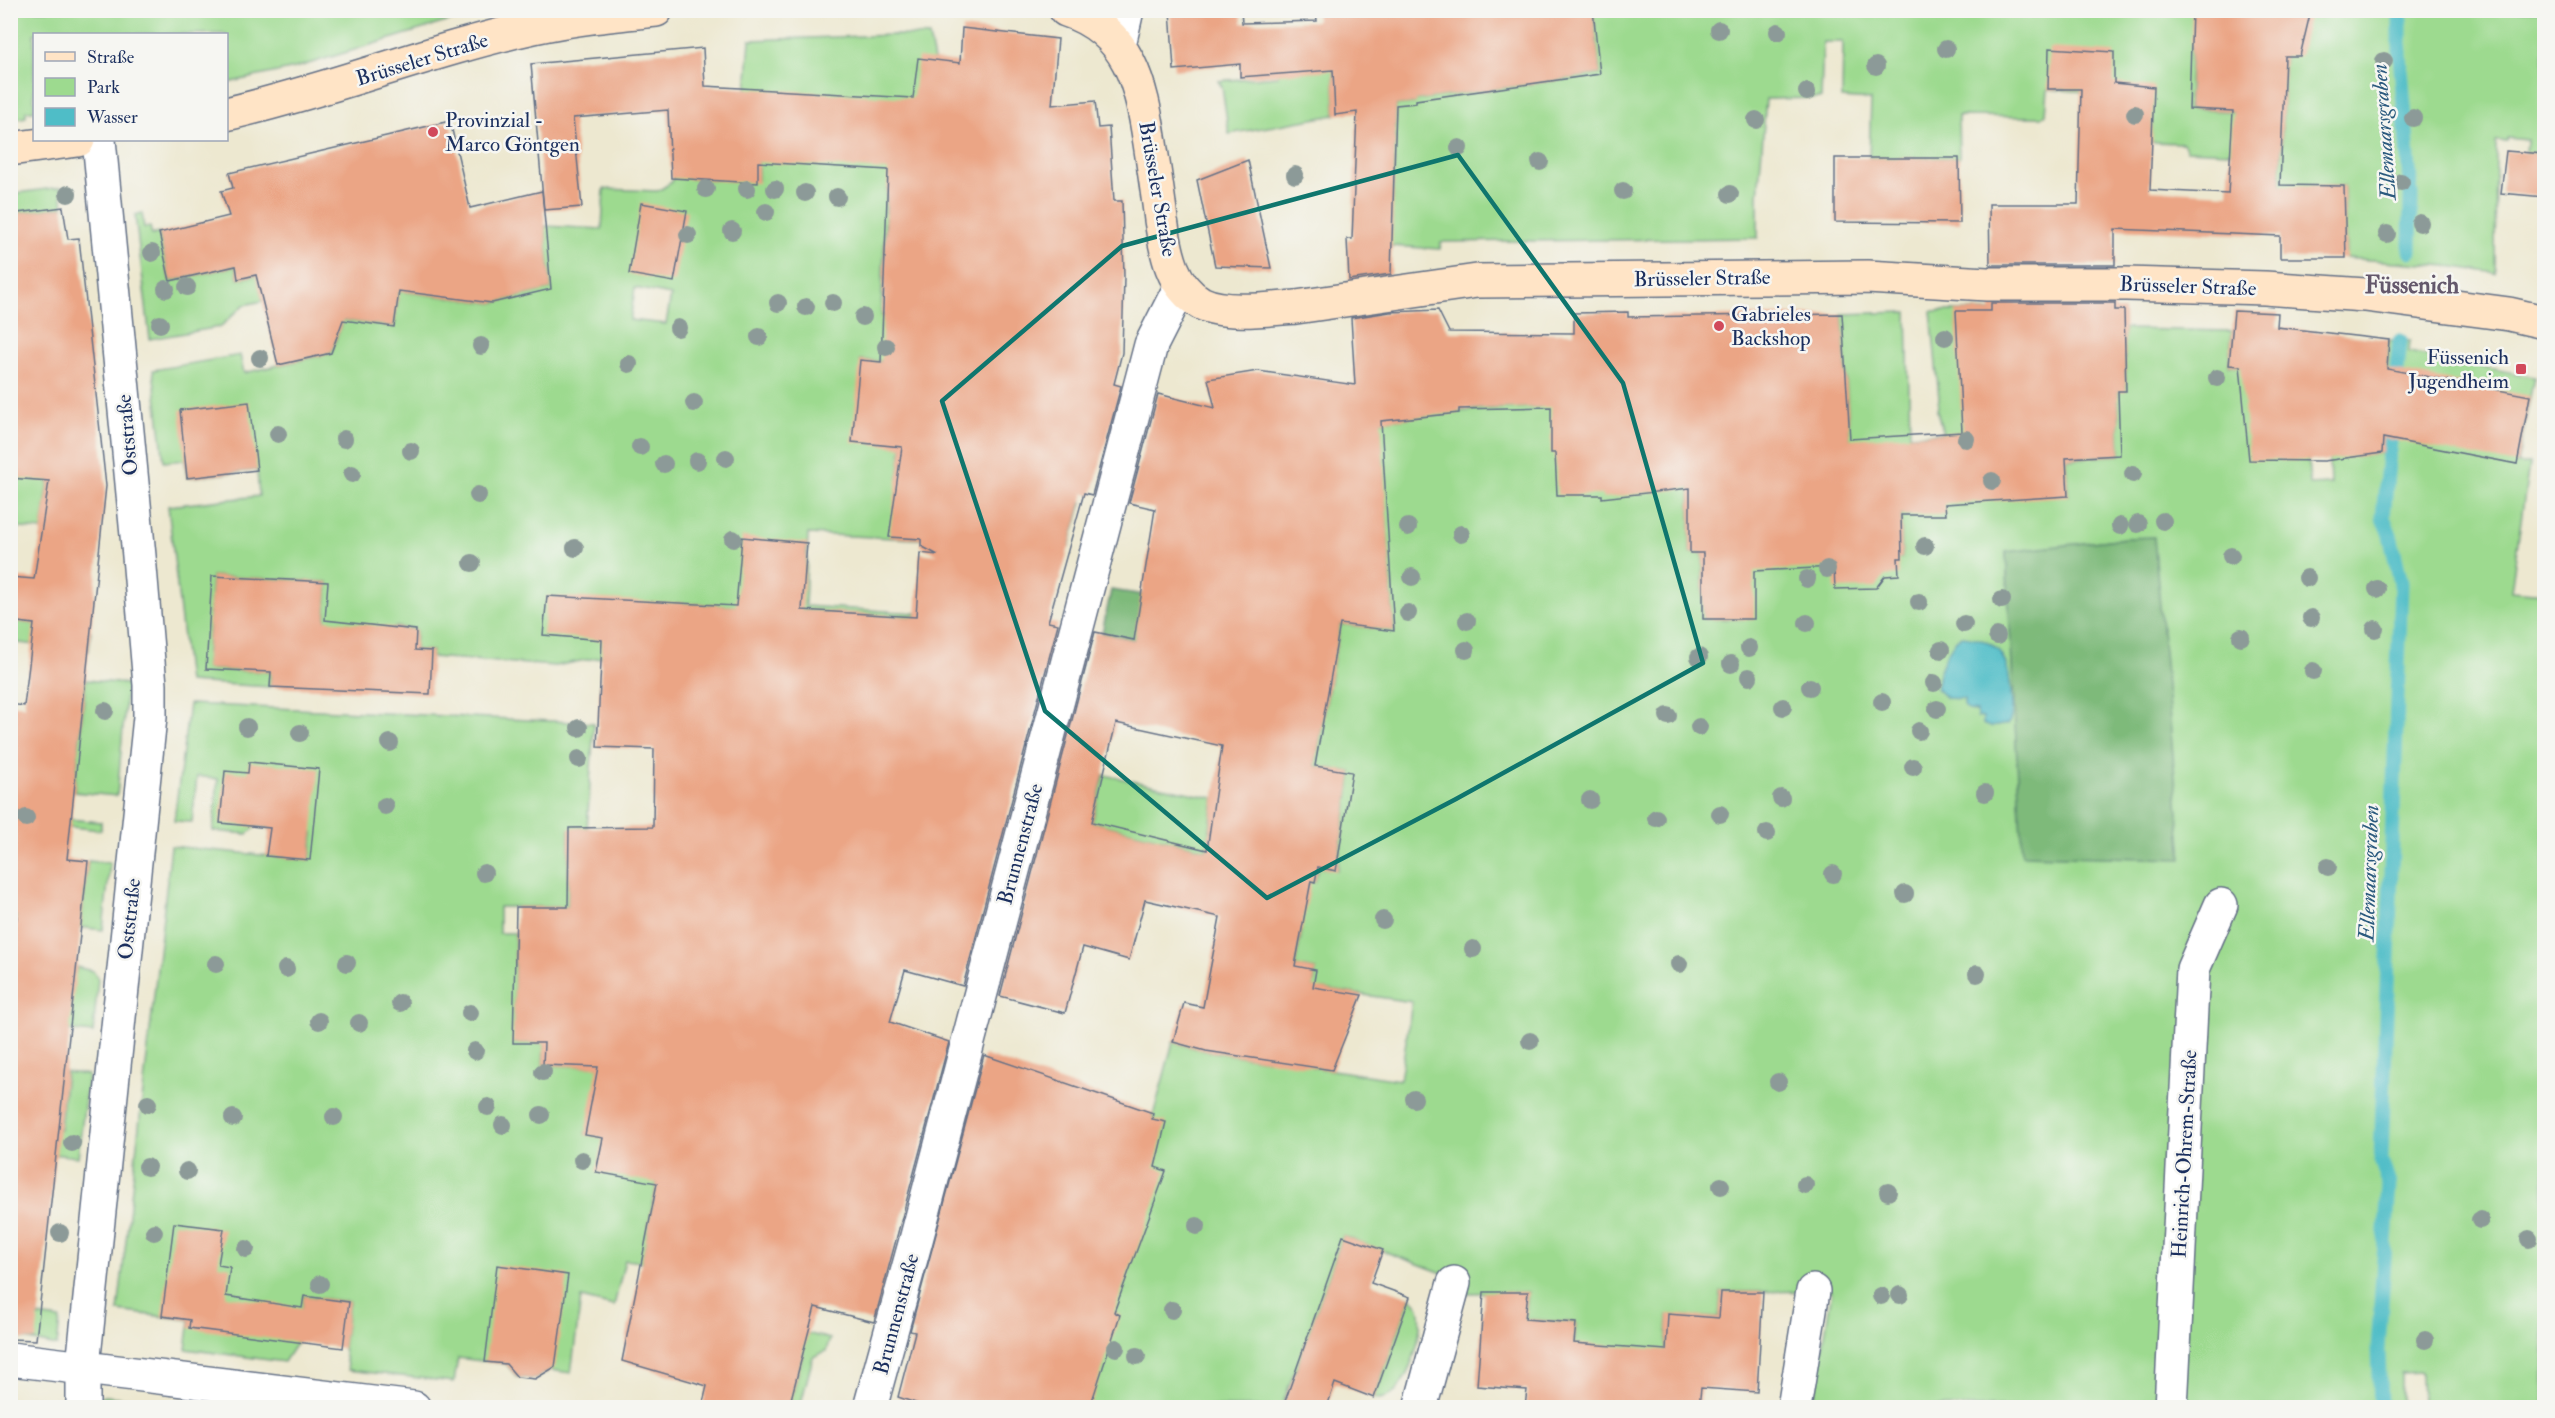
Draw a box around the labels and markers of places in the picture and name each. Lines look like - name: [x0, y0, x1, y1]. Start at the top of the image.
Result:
- place label: Provinzial - Marco Göntgen: [445, 107, 580, 158]
- marker: Provinzial - Marco Göntgen: [426, 125, 440, 139]
- place label: Gabrieles Backshop: [1731, 301, 1811, 352]
- marker: Gabrieles Backshop: [1712, 319, 1726, 333]
- place label: Füssenich Jugendheim: [2407, 344, 2509, 395]
- marker: Füssenich Jugendheim: [2514, 362, 2528, 376]

